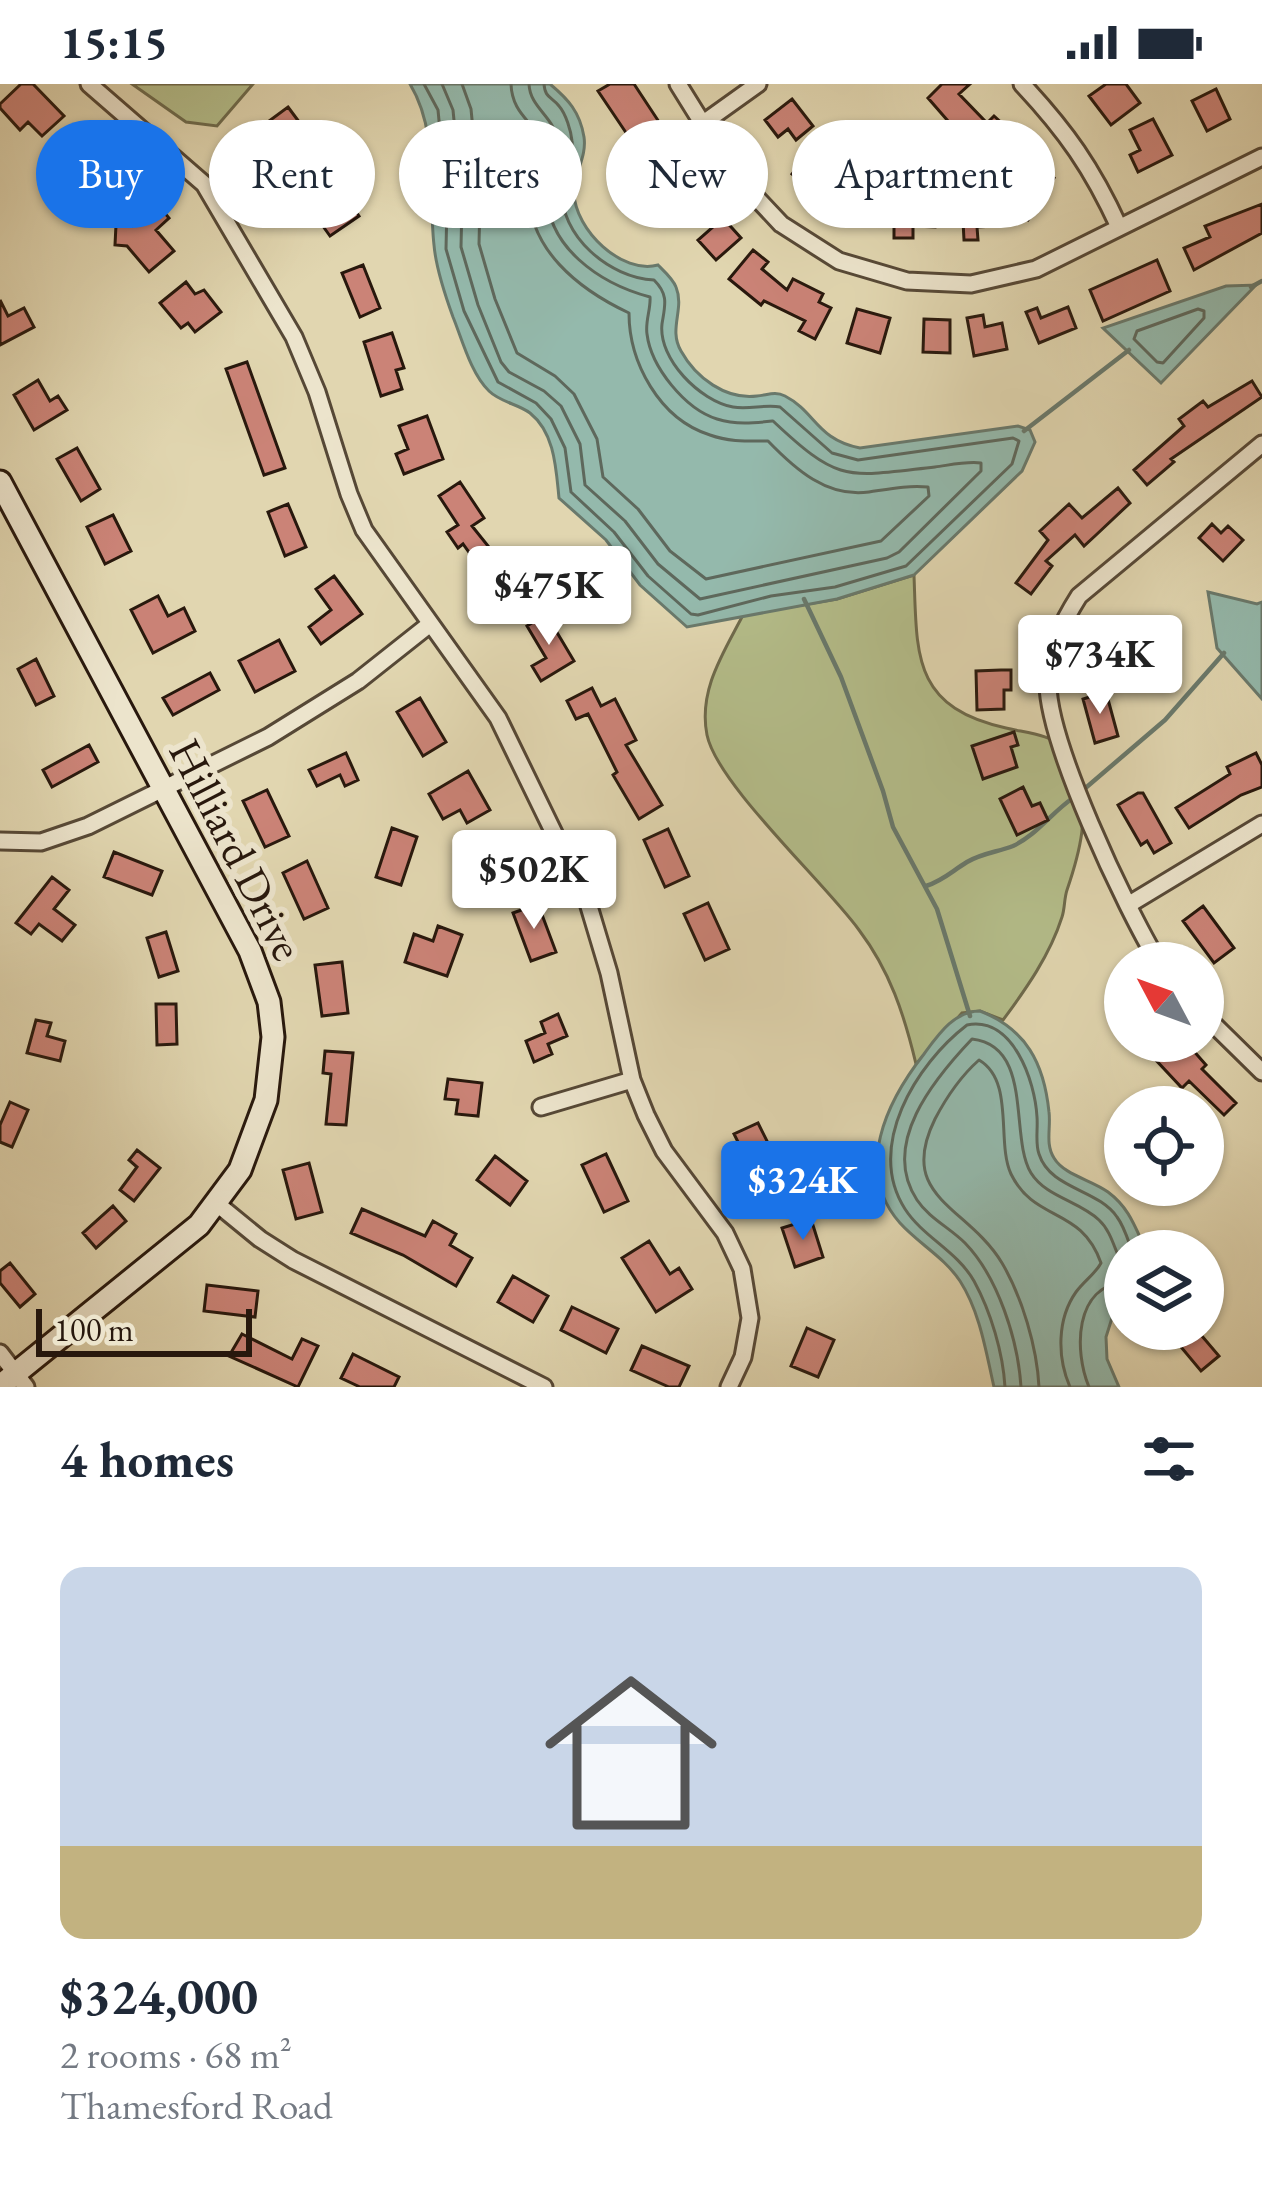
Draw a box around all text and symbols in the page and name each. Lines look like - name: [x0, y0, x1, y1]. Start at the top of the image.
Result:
- text: 15:15: [60, 13, 168, 71]
- chip: Buy: [36, 120, 185, 228]
- chip: Rent: [209, 120, 375, 228]
- chip: Filters: [399, 120, 582, 228]
- chip: New: [606, 120, 768, 228]
- chip: Apartment: [792, 120, 1055, 228]
- pin: $475K: [465, 546, 633, 648]
- text: $475K: [494, 559, 604, 610]
- pin: $734K: [1016, 615, 1184, 717]
- text: $734K: [1045, 628, 1155, 679]
- street label: Hilliard Drive: [156, 728, 318, 970]
- pin: $502K: [450, 830, 618, 932]
- text: $502K: [479, 843, 589, 894]
- north arrow: [1104, 942, 1224, 1062]
- map controls: [1104, 942, 1224, 1350]
- button: locate: [1104, 1086, 1224, 1206]
- pin: $324K: [719, 1141, 887, 1243]
- text: $324K: [748, 1154, 858, 1205]
- button: layers: [1104, 1230, 1224, 1350]
- scale bar: [36, 1303, 252, 1356]
- text: 100 m: [54, 1308, 134, 1351]
- text: 4 homes: [60, 1426, 234, 1492]
- icon: filters: [1136, 1426, 1202, 1492]
- icon: home: [523, 1645, 739, 1861]
- text: $324,000: [60, 1963, 258, 2029]
- text: 2 rooms · 68 m²: [60, 2029, 292, 2080]
- text: Thamesford Road: [60, 2080, 333, 2131]

